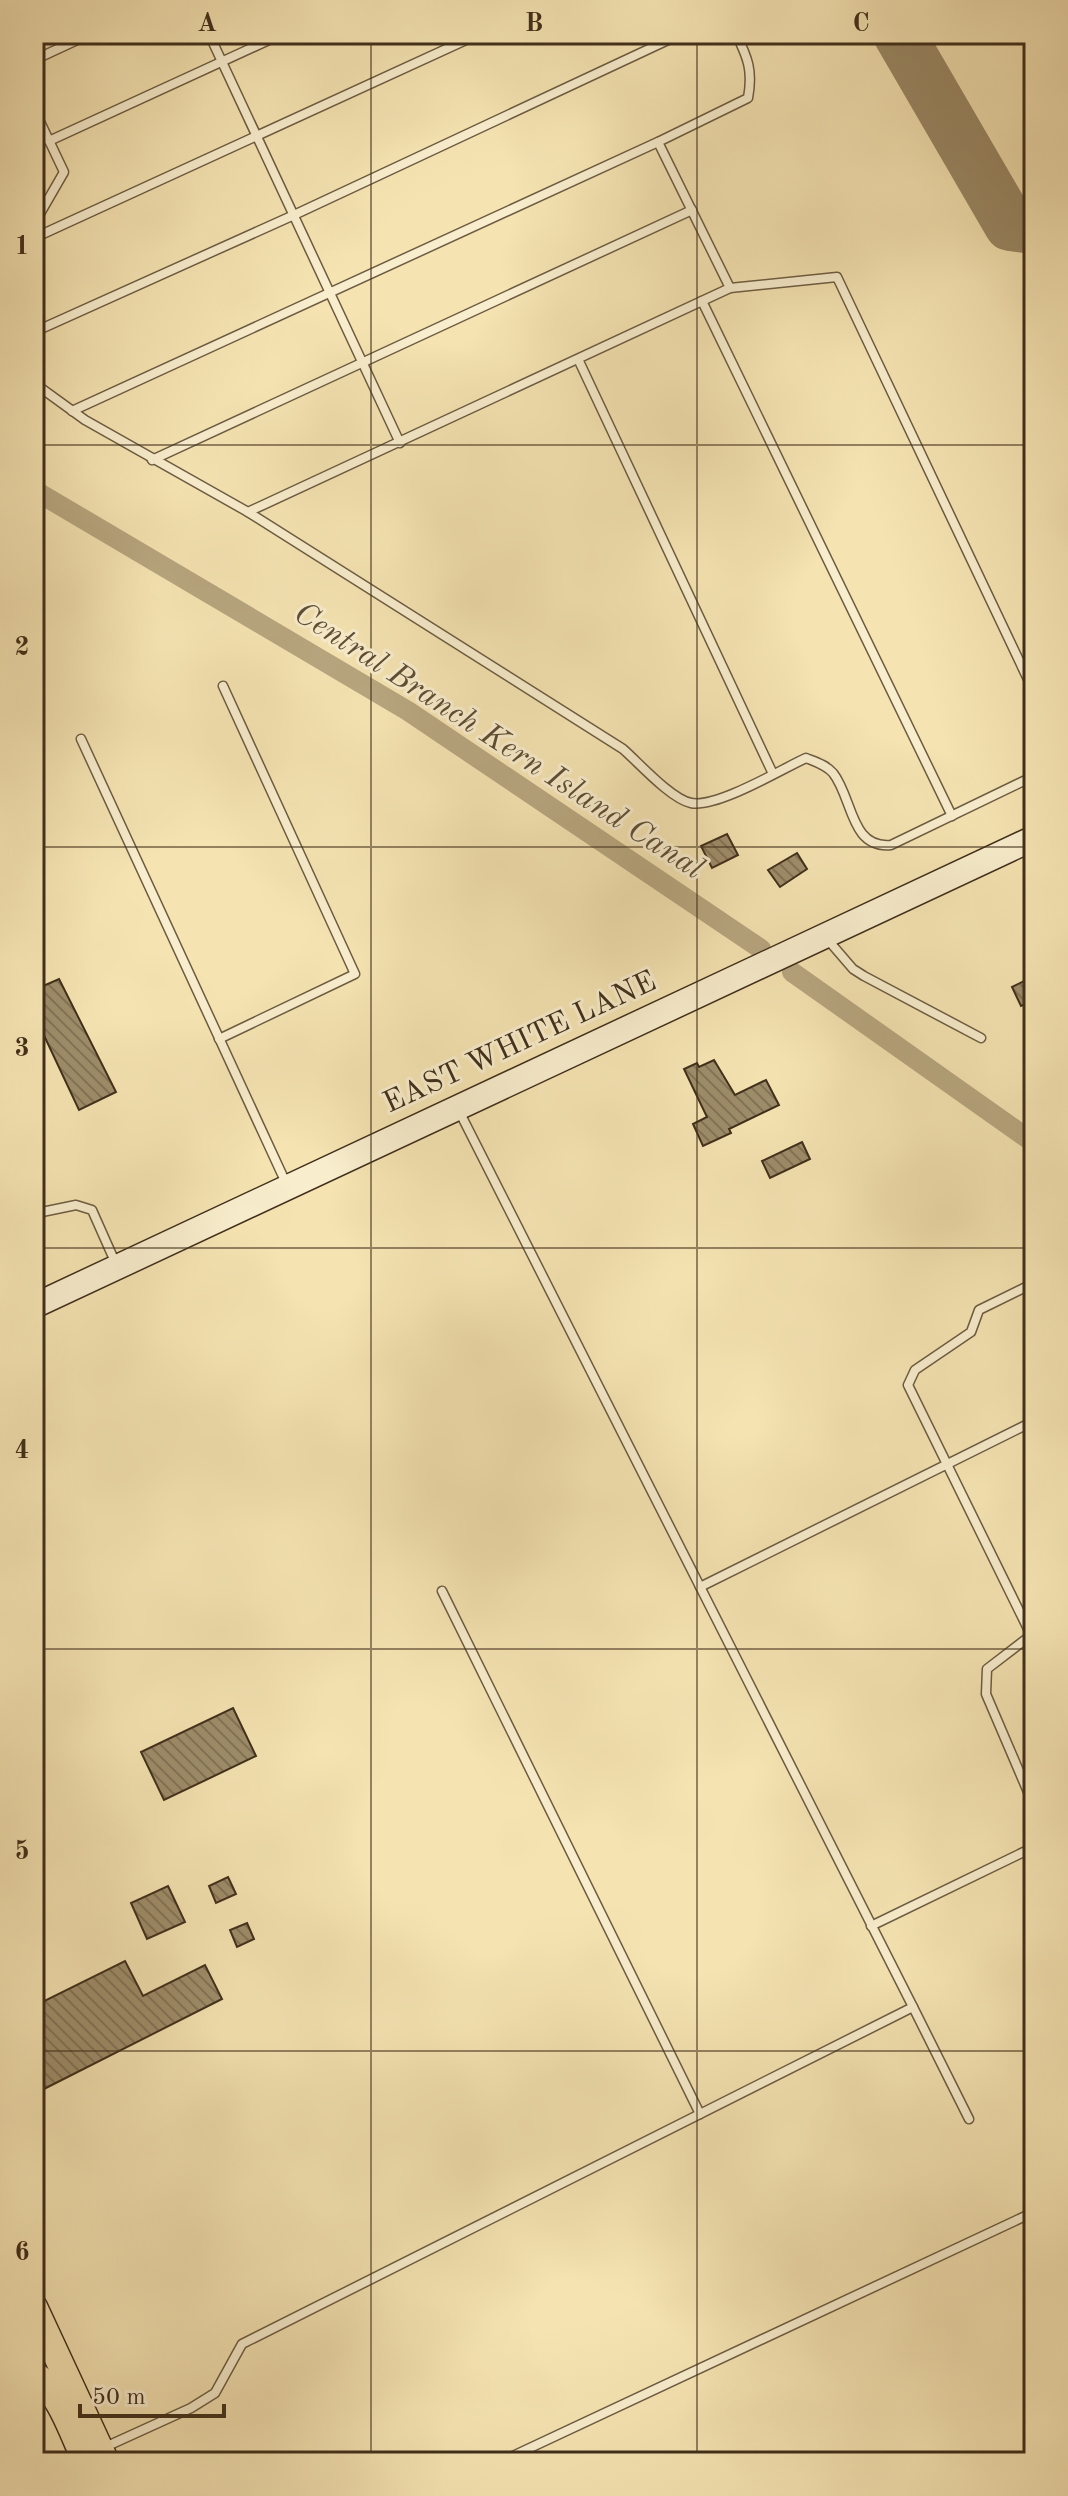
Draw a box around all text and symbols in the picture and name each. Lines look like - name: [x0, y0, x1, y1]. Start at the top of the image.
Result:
- text: A: [197, 11, 217, 37]
- text: B: [525, 11, 543, 37]
- text: C: [852, 11, 870, 37]
- text: 1: [14, 234, 30, 260]
- water label: Central Branch Kern Island Canal: [288, 598, 709, 887]
- text: 2: [14, 635, 30, 661]
- street label: EAST WHITE LANE: [379, 967, 661, 1119]
- text: 3: [14, 1036, 30, 1062]
- text: 4: [14, 1438, 30, 1464]
- text: 5: [14, 1839, 30, 1865]
- text: 6: [14, 2240, 30, 2266]
- scale bar: [80, 2368, 224, 2418]
- text: 50 m: [92, 2386, 146, 2410]

